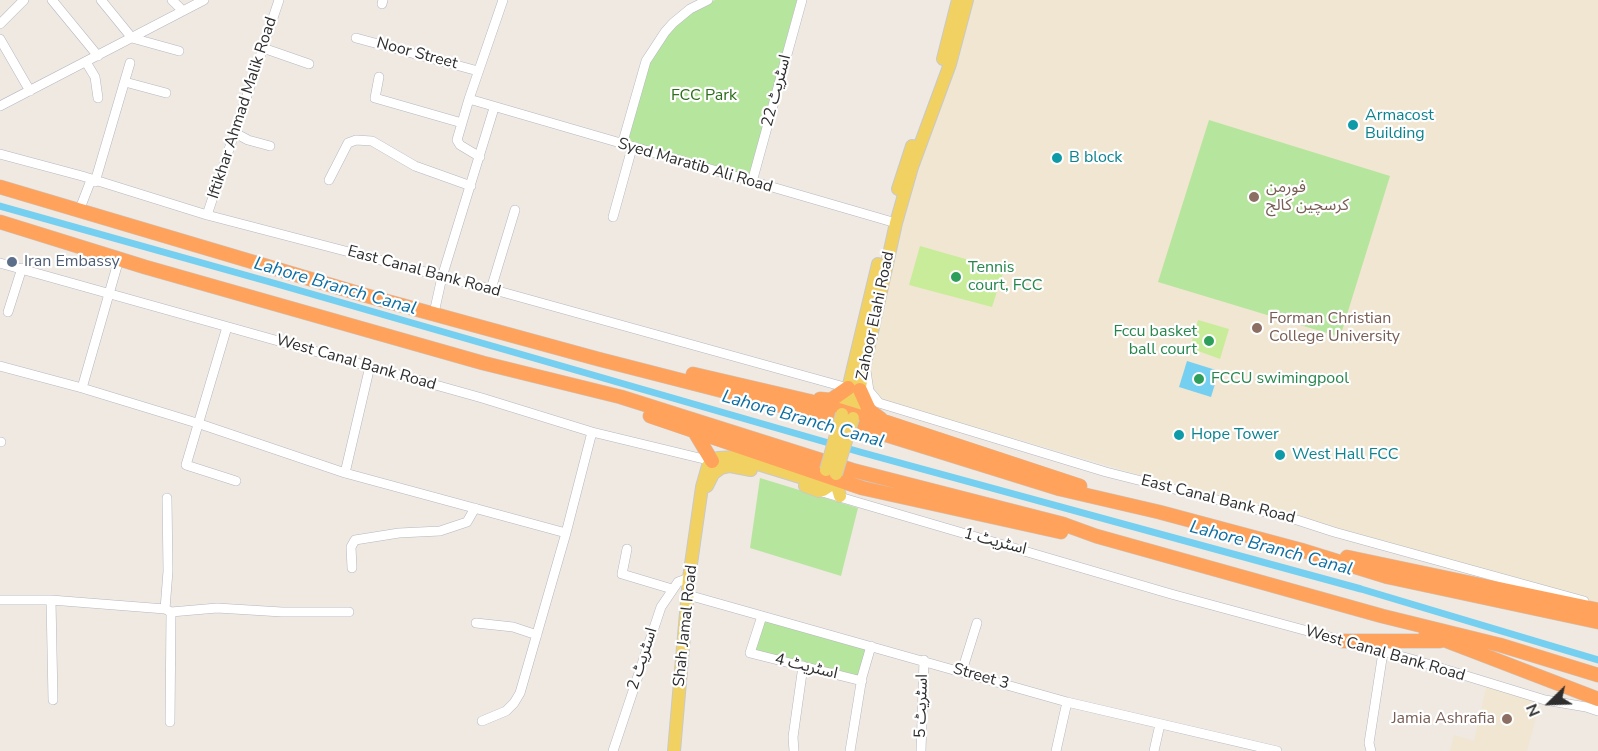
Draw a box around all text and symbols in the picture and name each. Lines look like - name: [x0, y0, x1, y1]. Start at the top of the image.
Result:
- street label: Iftikhar Ahmad Malik Road: [205, 15, 281, 201]
- street label: Noor Street: [374, 34, 460, 74]
- street label: اسٹریٹ 22: [758, 53, 796, 129]
- park label: FCC Park: [671, 86, 737, 106]
- place label: Armacost Building: [1365, 106, 1434, 144]
- marker: Armacost Building: [1346, 118, 1360, 132]
- street label: Syed Maratib Ali Road: [615, 135, 775, 197]
- place label: B block: [1069, 148, 1122, 168]
- marker: B block: [1050, 151, 1064, 165]
- place label: فورمن کرسچین کالج: [1266, 178, 1349, 216]
- marker: فورمن کرسچین کالج: [1247, 190, 1261, 204]
- street label: East Canal Bank Road: [345, 242, 503, 302]
- street label: Zahoor Elahi Road: [853, 250, 899, 382]
- place label: Iran Embassy: [24, 252, 120, 272]
- water label: Lahore Branch Canal: [251, 253, 419, 321]
- marker: Iran Embassy: [5, 255, 19, 269]
- place label: Tennis court, FCC: [968, 258, 1043, 296]
- marker: Tennis court, FCC: [949, 270, 963, 284]
- place label: Forman Christian College University: [1269, 309, 1400, 347]
- marker: Forman Christian College University: [1250, 321, 1264, 335]
- place label: Fccu basket ball court: [1113, 322, 1197, 360]
- street label: West Canal Bank Road: [274, 331, 438, 395]
- marker: Fccu basket ball court: [1202, 334, 1216, 348]
- place label: FCCU swimingpool: [1211, 369, 1349, 389]
- marker: FCCU swimingpool: [1192, 372, 1206, 386]
- water label: Lahore Branch Canal: [719, 386, 887, 454]
- place label: Hope Tower: [1191, 425, 1279, 445]
- marker: Hope Tower: [1172, 428, 1186, 442]
- place label: West Hall FCC: [1292, 445, 1398, 465]
- marker: West Hall FCC: [1273, 448, 1287, 462]
- street label: East Canal Bank Road: [1139, 472, 1297, 528]
- water label: Lahore Branch Canal: [1187, 517, 1355, 581]
- street label: اسٹریٹ 1: [962, 524, 1028, 560]
- street label: Shah Jamal Road: [670, 564, 702, 688]
- street label: West Canal Bank Road: [1303, 622, 1467, 686]
- street label: اسٹریٹ 2: [624, 626, 662, 692]
- street label: اسٹریٹ 4: [773, 650, 839, 684]
- street label: Street 3: [951, 660, 1011, 694]
- north arrow: [1520, 673, 1580, 733]
- street label: اسٹریٹ 5: [911, 674, 933, 738]
- text: N: [1521, 700, 1546, 720]
- place label: Jamia Ashrafia: [1391, 709, 1495, 729]
- marker: Jamia Ashrafia: [1500, 712, 1514, 726]

